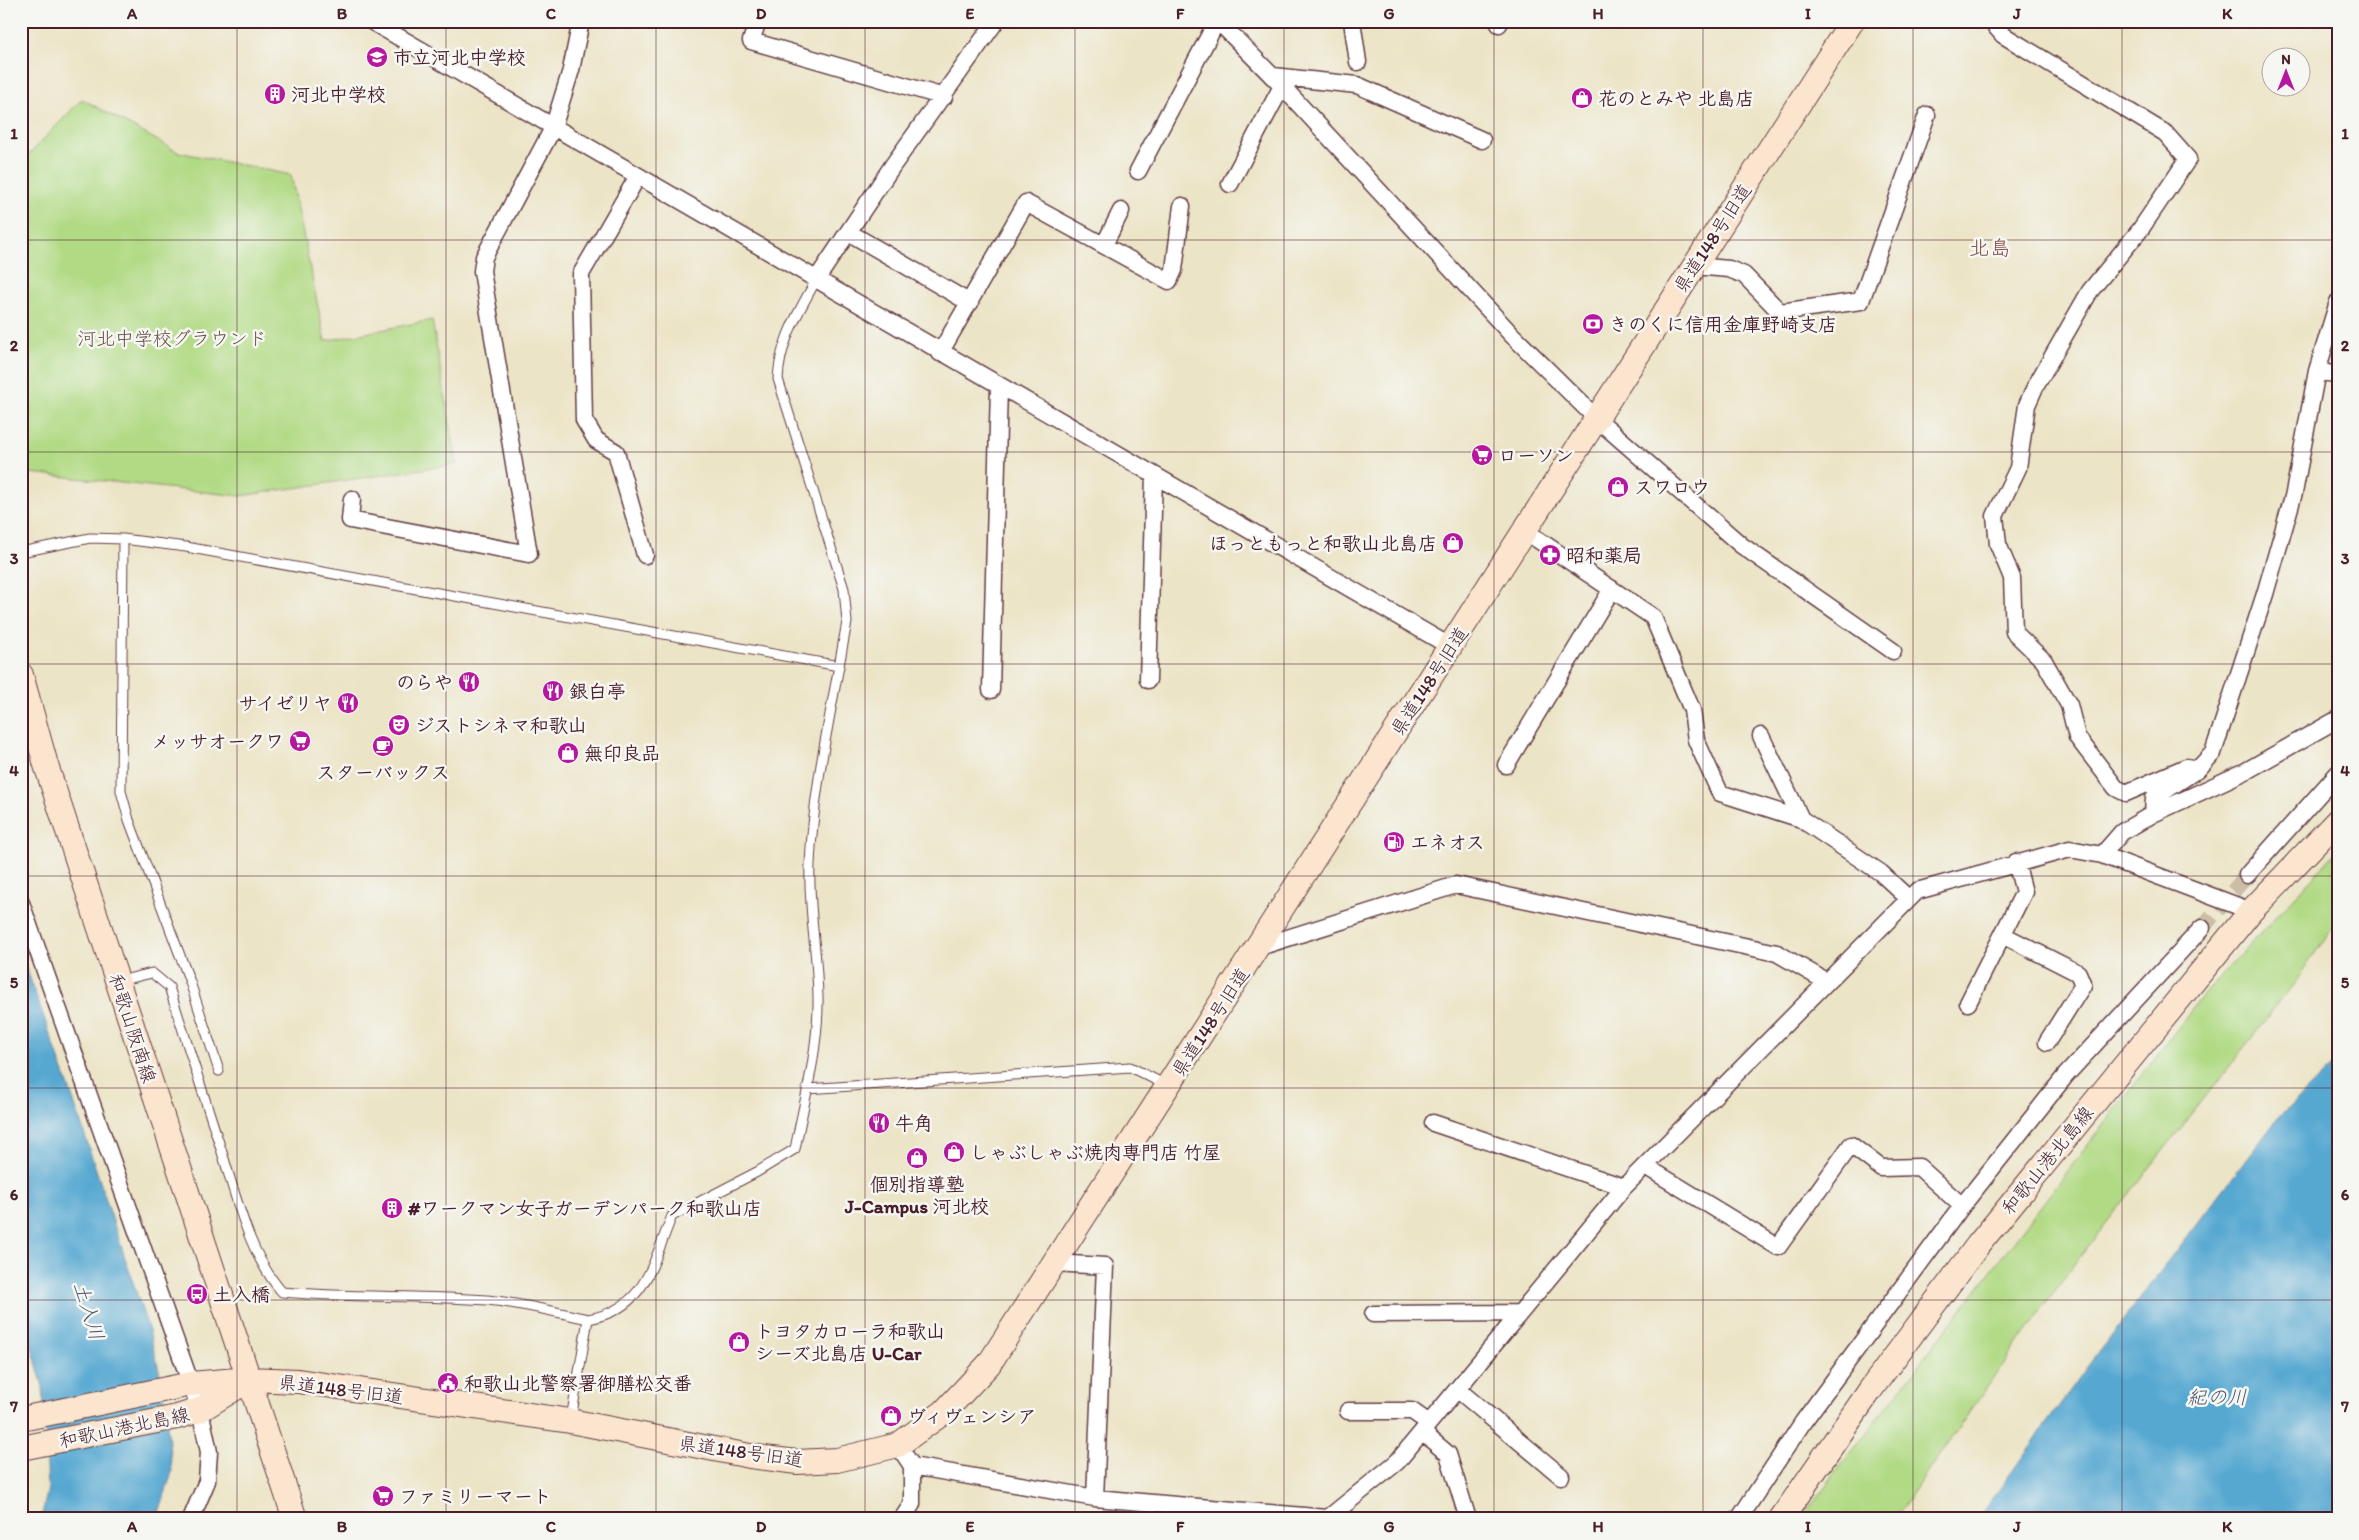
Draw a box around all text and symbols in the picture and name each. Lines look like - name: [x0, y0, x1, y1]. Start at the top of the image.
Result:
- text: A: [126, 4, 138, 23]
- text: B: [337, 4, 348, 23]
- text: C: [546, 4, 557, 23]
- text: D: [756, 4, 767, 23]
- text: E: [966, 4, 975, 23]
- text: F: [1176, 4, 1185, 23]
- text: G: [1383, 4, 1395, 23]
- text: H: [1592, 4, 1604, 23]
- text: I: [1805, 4, 1811, 23]
- text: J: [2012, 4, 2021, 23]
- text: K: [2222, 4, 2233, 23]
- school or university icon: 市立河北中学校: [365, 45, 389, 69]
- place label: 市立河北中学校: [393, 46, 526, 69]
- north arrow: [2262, 48, 2312, 98]
- text: N: [2281, 51, 2291, 68]
- building icon: 河北中学校: [263, 82, 287, 106]
- place label: 河北中学校: [291, 83, 386, 106]
- shop icon: 花のとみや 北島店: [1570, 86, 1594, 110]
- place label: 花のとみや 北島店: [1598, 87, 1754, 110]
- text: 1: [10, 124, 18, 143]
- text: 1: [2341, 124, 2349, 143]
- street label: 県道148号旧道: [1669, 179, 1756, 297]
- district label: 北島: [1969, 235, 2011, 260]
- bank icon: きのくに信用金庫野崎支店: [1581, 312, 1605, 336]
- place label: きのくに信用金庫野崎支店: [1609, 313, 1837, 336]
- park label: 河北中学校グラウンド: [77, 327, 267, 350]
- text: 2: [10, 336, 19, 355]
- text: 2: [2341, 336, 2350, 355]
- supermarket icon: ローソン: [1470, 443, 1494, 467]
- place label: ローソン: [1498, 444, 1574, 467]
- shop icon: スワロウ: [1606, 475, 1630, 499]
- place label: スワロウ: [1634, 476, 1710, 499]
- shop icon: ほっともっと和歌山北島店: [1441, 531, 1465, 555]
- place label: ほっともっと和歌山北島店: [1209, 532, 1437, 555]
- pharmacy icon: 昭和薬局: [1538, 543, 1562, 567]
- place label: 昭和薬局: [1566, 544, 1642, 567]
- text: 3: [10, 549, 19, 568]
- text: 3: [2341, 549, 2350, 568]
- street label: 県道148号旧道: [1386, 622, 1473, 740]
- restaurant icon: のらや: [457, 670, 481, 694]
- place label: のらや: [396, 671, 453, 694]
- restaurant icon: 銀白亭: [541, 679, 565, 703]
- place label: 銀白亭: [569, 680, 626, 703]
- restaurant icon: サイゼリヤ: [336, 691, 360, 715]
- place label: サイゼリヤ: [238, 692, 332, 715]
- theatre icon: ジストシネマ和歌山: [387, 713, 411, 737]
- place label: ジストシネマ和歌山: [415, 714, 587, 737]
- supermarket icon: メッサオークワ: [288, 729, 312, 753]
- place label: メッサオークワ: [151, 730, 284, 753]
- cafe icon: スターバックス: [371, 734, 395, 758]
- shop icon: 無印良品: [556, 741, 580, 765]
- place label: 無印良品: [584, 742, 660, 765]
- text: 4: [9, 761, 19, 780]
- place label: スターバックス: [316, 761, 450, 784]
- text: 4: [2340, 761, 2350, 780]
- fuel station icon: エネオス: [1382, 830, 1406, 854]
- place label: エネオス: [1410, 831, 1485, 854]
- street label: 県道148号旧道: [1167, 963, 1254, 1081]
- street label: 和歌山阪南線: [104, 970, 161, 1086]
- text: 5: [10, 973, 19, 992]
- text: 5: [2341, 973, 2350, 992]
- street label: 和歌山港北島線: [1997, 1101, 2098, 1219]
- restaurant icon: 牛角: [867, 1111, 891, 1135]
- place label: 牛角: [895, 1112, 933, 1135]
- shop icon: しゃぶしゃぶ焼肉専門店 竹屋: [942, 1140, 966, 1164]
- place label: しゃぶしゃぶ焼肉専門店 竹屋: [970, 1141, 1221, 1164]
- shop icon: 個別指導塾 J-Campus 河北校: [905, 1146, 929, 1170]
- place label: 個別指導塾 J-Campus 河北校: [844, 1173, 989, 1218]
- text: 6: [10, 1185, 19, 1204]
- text: 6: [2341, 1185, 2350, 1204]
- building icon: #ワークマン女子ガーデンパーク和歌山店: [380, 1196, 404, 1220]
- place label: #ワークマン女子ガーデンパーク和歌山店: [407, 1197, 762, 1220]
- water label: 土入川: [69, 1279, 109, 1343]
- bus stop icon: 土入橋: [185, 1282, 209, 1306]
- place label: 土入橋: [213, 1283, 270, 1306]
- place label: トヨタカローラ和歌山 シーズ北島店 U-Car: [755, 1320, 945, 1365]
- shop icon: トヨタカローラ和歌山 シーズ北島店 U-Car: [727, 1330, 751, 1354]
- street label: 県道148号旧道: [277, 1370, 405, 1409]
- public building icon: 和歌山北警察署御膳松交番: [436, 1371, 460, 1395]
- place label: 和歌山北警察署御膳松交番: [464, 1372, 692, 1395]
- water label: 紀の川: [2187, 1385, 2247, 1409]
- text: 7: [9, 1397, 18, 1416]
- text: 7: [2340, 1397, 2349, 1416]
- street label: 和歌山港北島線: [57, 1402, 192, 1453]
- shop icon: ヴィヴェンシア: [879, 1404, 903, 1428]
- place label: ヴィヴェンシア: [907, 1405, 1036, 1428]
- street label: 県道148号旧道: [677, 1431, 805, 1472]
- supermarket icon: ファミリーマート: [371, 1484, 395, 1508]
- place label: ファミリーマート: [399, 1485, 552, 1508]
- text: A: [126, 1517, 138, 1536]
- text: B: [337, 1517, 348, 1536]
- text: C: [546, 1517, 557, 1536]
- text: D: [756, 1517, 767, 1536]
- text: E: [966, 1517, 975, 1536]
- text: F: [1176, 1517, 1185, 1536]
- text: G: [1383, 1517, 1395, 1536]
- text: H: [1592, 1517, 1604, 1536]
- text: I: [1805, 1517, 1811, 1536]
- text: J: [2012, 1517, 2021, 1536]
- text: K: [2222, 1517, 2233, 1536]

